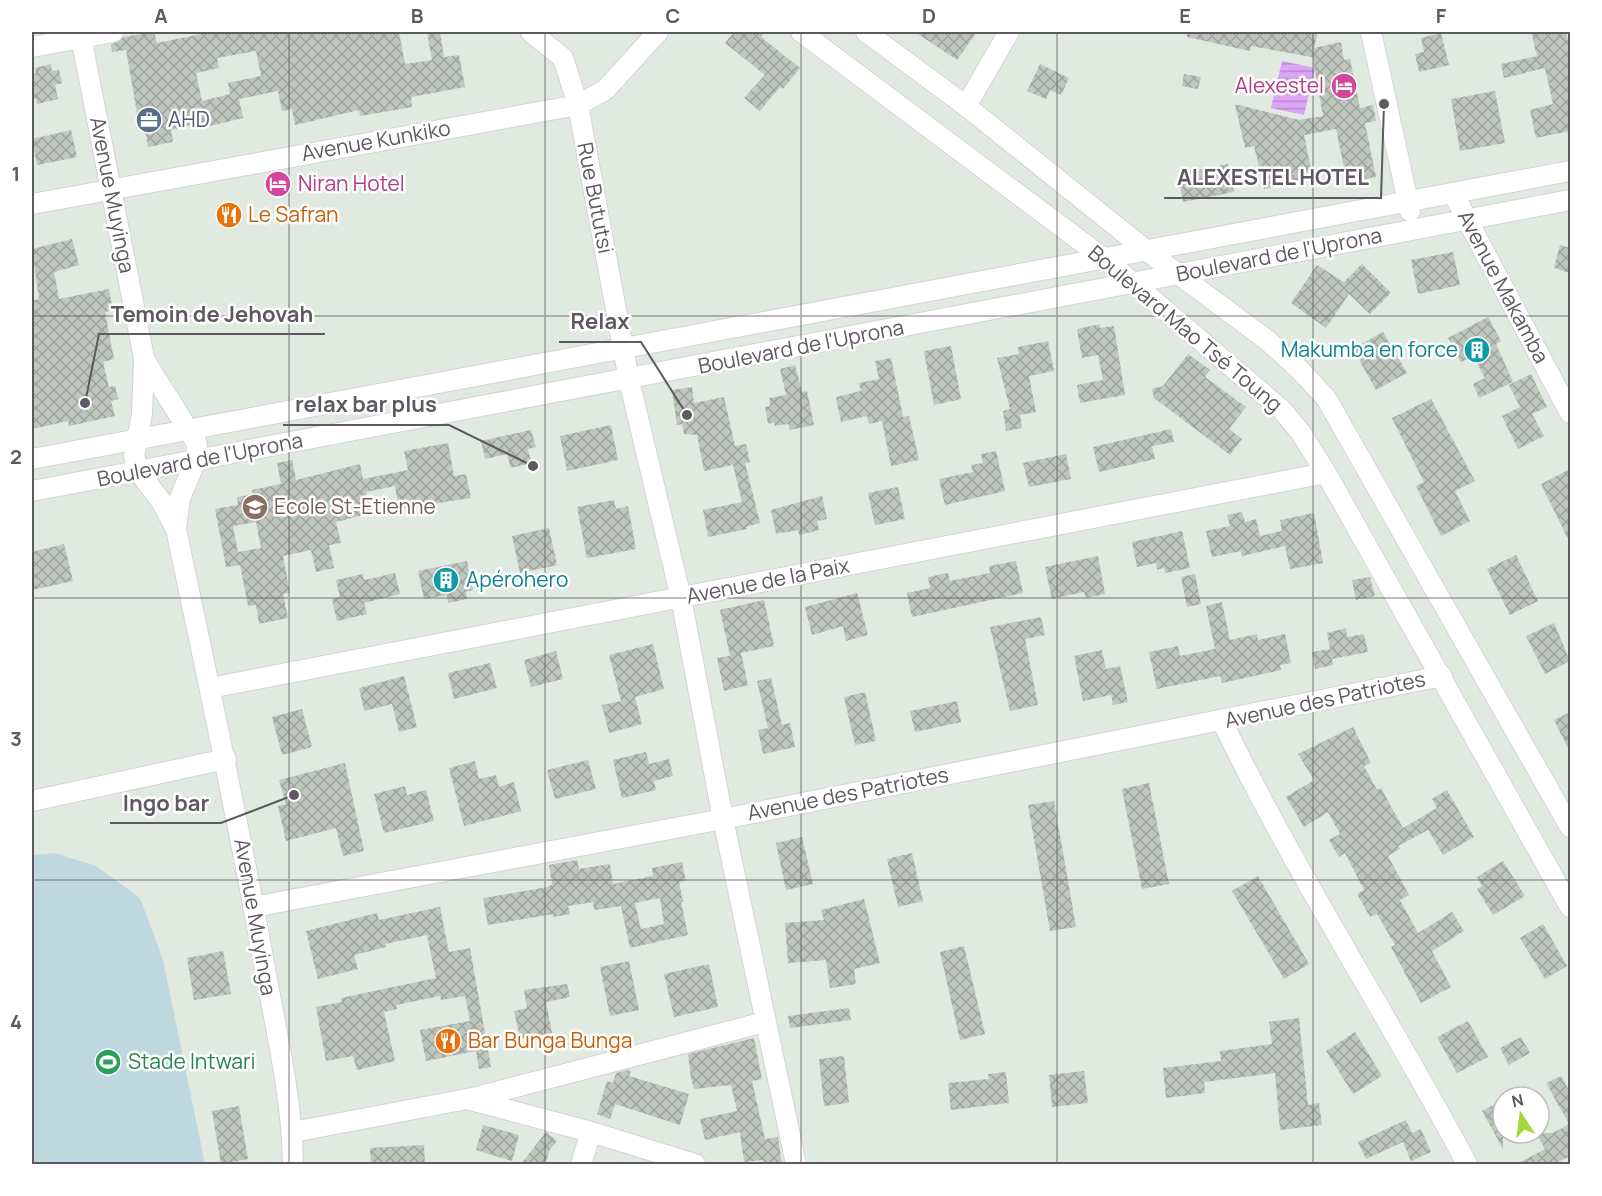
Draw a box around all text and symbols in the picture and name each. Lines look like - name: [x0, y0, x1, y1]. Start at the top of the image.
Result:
- text: A: [154, 2, 168, 29]
- text: B: [411, 2, 424, 29]
- text: C: [666, 2, 680, 29]
- text: D: [922, 2, 936, 29]
- text: E: [1179, 2, 1191, 29]
- text: F: [1436, 2, 1447, 29]
- place label: Alexestel: [1235, 71, 1324, 99]
- hotel icon: Alexestel: [1329, 71, 1359, 101]
- office icon: AHD: [134, 105, 164, 135]
- place label: AHD: [168, 105, 210, 133]
- street label: Avenue Kunkiko: [299, 113, 452, 167]
- street label: Avenue Muyinga: [84, 114, 142, 275]
- street label: Rue Bututsi: [571, 140, 620, 256]
- callout: ALEXESTEL HOTEL: [1164, 158, 1381, 198]
- text: 1: [12, 160, 20, 187]
- text: ALEXESTEL HOTEL: [1177, 162, 1369, 192]
- hotel icon: Niran Hotel: [263, 169, 293, 199]
- place label: Niran Hotel: [298, 169, 405, 197]
- restaurant icon: Le Safran: [214, 200, 244, 230]
- place label: Le Safran: [248, 200, 339, 228]
- street label: Avenue Makamba: [1452, 205, 1556, 368]
- street label: Boulevard de l'Uprona: [1174, 220, 1384, 288]
- street label: Boulevard Mao Tsé Toung: [1083, 239, 1289, 418]
- callout: Temoin de Jehovah: [99, 294, 325, 334]
- text: Temoin de Jehovah: [111, 299, 313, 329]
- callout: Relax: [559, 302, 641, 342]
- text: Relax: [571, 306, 629, 336]
- street label: Boulevard de l'Uprona: [696, 312, 906, 380]
- place label: Makumba en force: [1281, 335, 1458, 363]
- building icon: Makumba en force: [1462, 335, 1492, 365]
- callout: relax bar plus: [283, 385, 449, 425]
- text: relax bar plus: [295, 389, 437, 419]
- street label: Boulevard de l'Uprona: [95, 425, 305, 493]
- text: 2: [10, 443, 22, 470]
- school or university icon: Ecole St-Etienne: [240, 492, 270, 522]
- place label: Ecole St-Etienne: [274, 492, 436, 520]
- street label: Avenue de la Paix: [684, 550, 852, 610]
- building icon: Apérohero: [431, 565, 461, 595]
- place label: Apérohero: [466, 565, 568, 593]
- street label: Avenue des Patriotes: [1222, 664, 1428, 734]
- text: 3: [10, 725, 22, 752]
- street label: Avenue des Patriotes: [745, 760, 951, 826]
- callout: Ingo bar: [110, 783, 221, 823]
- text: Ingo bar: [123, 788, 209, 818]
- street label: Avenue Muyinga: [228, 836, 284, 997]
- text: 4: [10, 1008, 22, 1035]
- restaurant icon: Bar Bunga Bunga: [433, 1026, 463, 1056]
- place label: Bar Bunga Bunga: [468, 1026, 632, 1054]
- sports icon: Stade Intwari: [93, 1047, 123, 1077]
- place label: Stade Intwari: [128, 1047, 255, 1075]
- north arrow: [1491, 1085, 1551, 1145]
- text: N: [1510, 1088, 1526, 1112]

